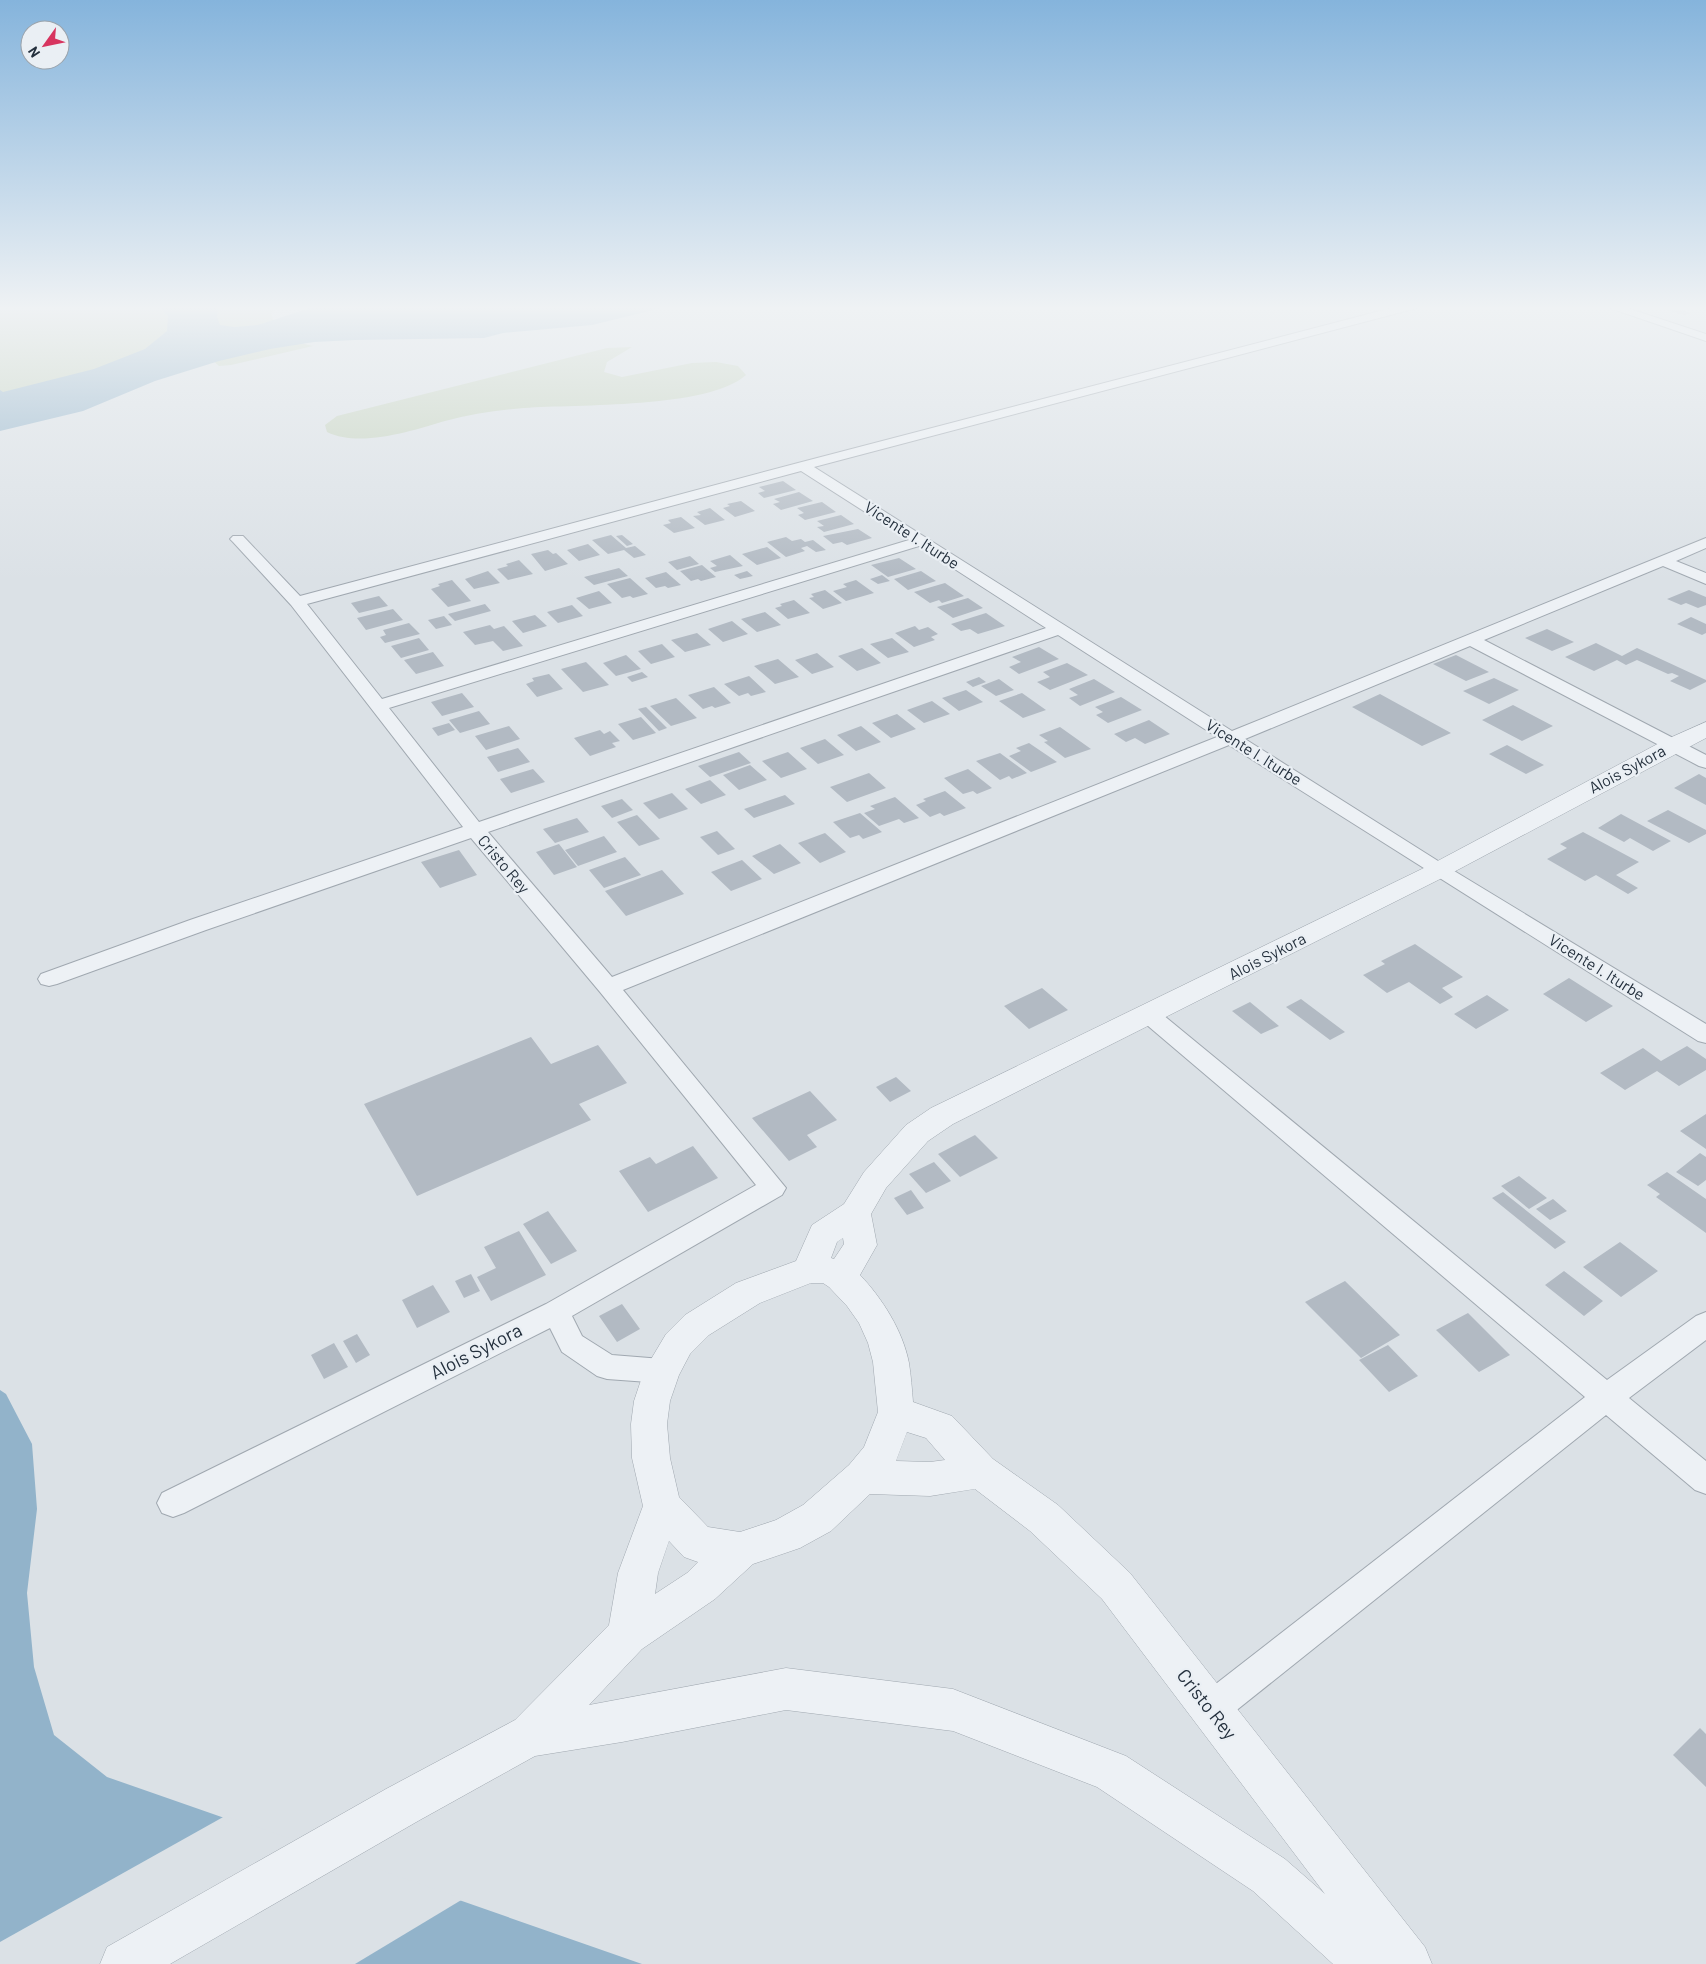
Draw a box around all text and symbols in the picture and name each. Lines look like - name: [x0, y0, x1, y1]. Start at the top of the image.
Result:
- north arrow: [20, 20, 70, 70]
- text: N: [24, 44, 43, 61]
- street label: Vicente I. Iturbe: [861, 497, 963, 572]
- street label: Vicente I. Iturbe: [1203, 714, 1306, 789]
- street label: Alois Sykora: [1585, 740, 1668, 797]
- street label: Cristo Rey: [475, 831, 535, 897]
- street label: Alois Sykora: [1225, 928, 1309, 983]
- street label: Vicente I. Iturbe: [1546, 929, 1649, 1004]
- street label: Alois Sykora: [426, 1318, 526, 1384]
- street label: Cristo Rey: [1173, 1664, 1242, 1744]

